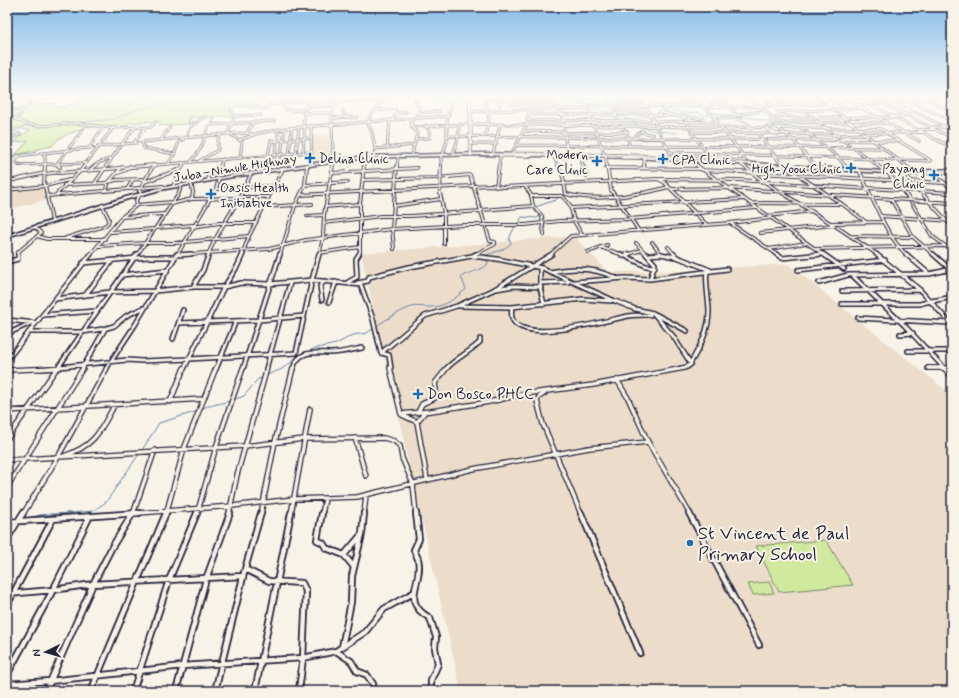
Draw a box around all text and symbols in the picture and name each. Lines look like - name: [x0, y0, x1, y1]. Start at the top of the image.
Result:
- place label: Modern Care Clinic: [526, 147, 588, 179]
- street label: Juba–Nimule Highway: [173, 150, 298, 189]
- place label: Delina Clinic: [319, 151, 389, 168]
- marker: Delina Clinic: [304, 152, 316, 164]
- place label: CPA Clinic: [672, 152, 731, 169]
- marker: CPA Clinic: [657, 153, 669, 165]
- marker: Modern Care Clinic: [591, 155, 603, 167]
- place label: High-Yoou Clinic: [752, 161, 842, 180]
- place label: Payang Clinic: [882, 161, 925, 193]
- marker: High-Yoou Clinic: [845, 162, 857, 174]
- marker: Payang Clinic: [928, 169, 940, 181]
- place label: Oasis Health Initiative: [220, 180, 289, 212]
- marker: Oasis Health Initiative: [205, 188, 217, 200]
- place label: Don Bosco PHCC: [427, 385, 534, 405]
- marker: Don Bosco PHCC: [412, 388, 424, 400]
- place label: St Vincent de Paul Primary School: [698, 522, 850, 567]
- marker: St Vincent de Paul Primary School: [685, 538, 695, 548]
- north arrow: [26, 632, 66, 672]
- text: N: [30, 649, 44, 657]

